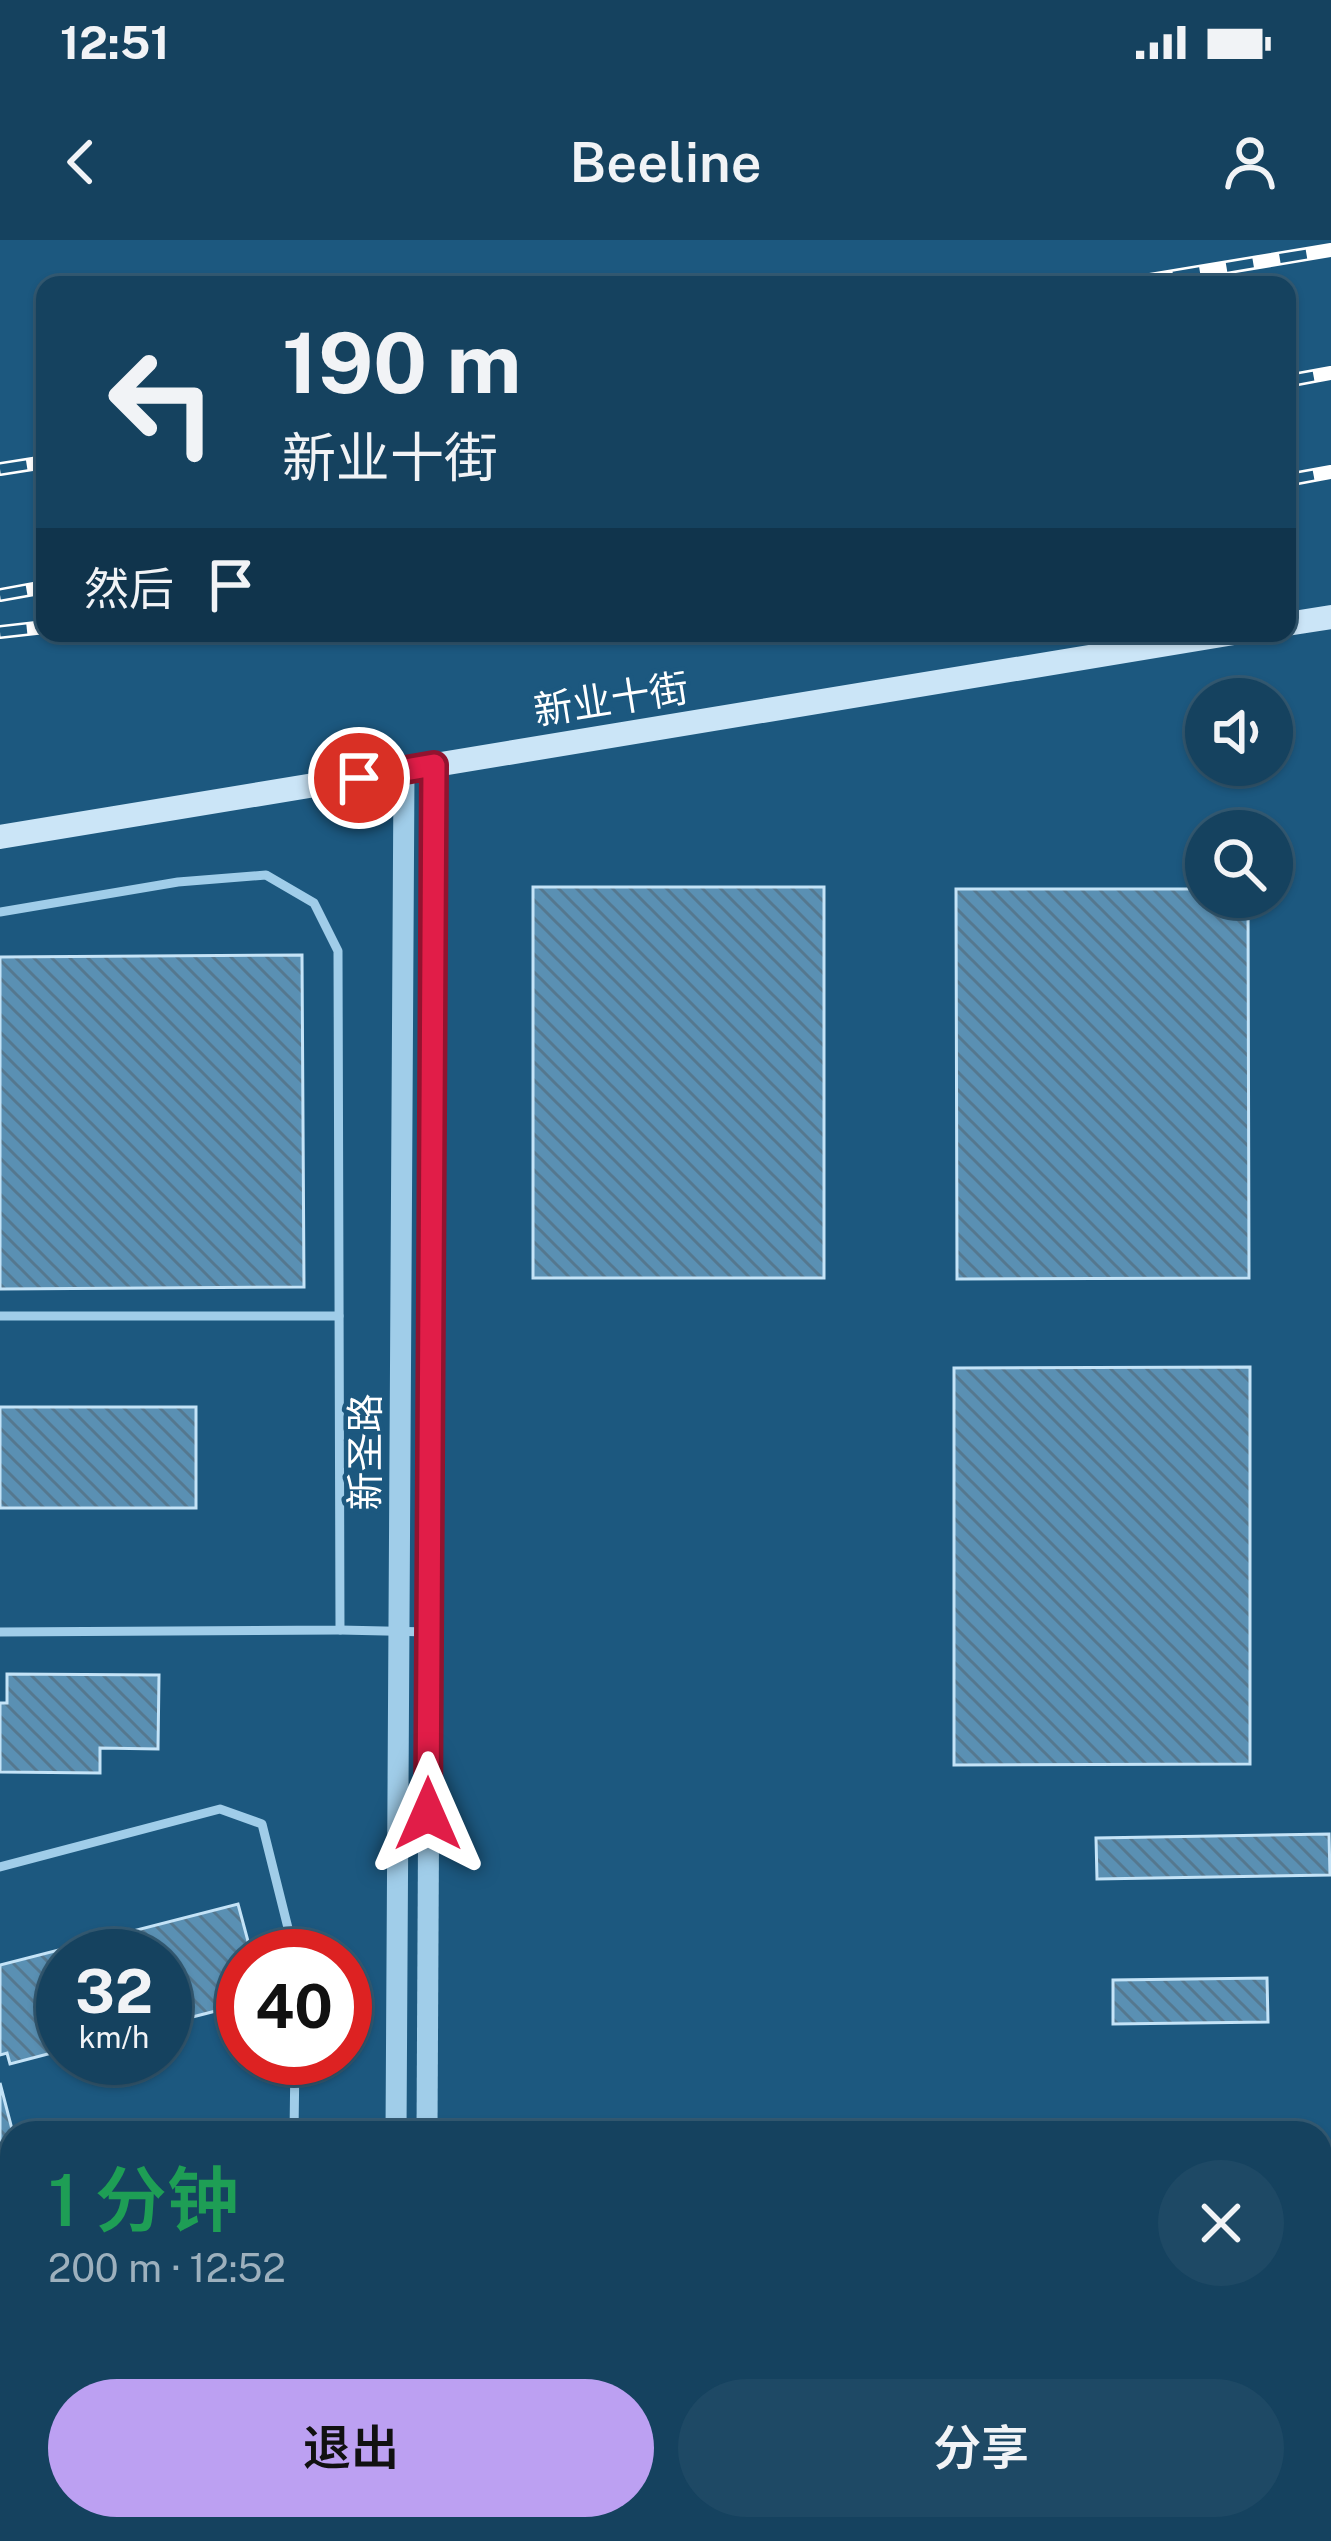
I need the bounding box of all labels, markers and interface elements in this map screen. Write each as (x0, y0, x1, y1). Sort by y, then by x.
text: 12:51 (60, 16, 170, 69)
icon: back (48, 129, 114, 195)
icon: person (1217, 129, 1283, 195)
text: Beeline (569, 131, 762, 194)
text: 190 m (282, 313, 521, 412)
icon: left (84, 324, 240, 480)
text: 新业十街 (282, 426, 498, 489)
icon: arrive (198, 552, 264, 618)
text: 然后 (84, 562, 174, 615)
street label: 新业十街 (530, 664, 692, 734)
map controls (1185, 678, 1293, 918)
button: sound (1185, 678, 1293, 786)
pin (308, 727, 410, 829)
icon: arrive (326, 745, 392, 811)
button: search (1185, 810, 1293, 918)
street label: 新圣路 (342, 1393, 388, 1511)
position arrow (365, 1751, 491, 1877)
speed limit sign: 40 (216, 1929, 372, 2085)
text: 32 (75, 1956, 153, 2027)
text: km/h (79, 2019, 149, 2055)
text: 1 分钟 (48, 2158, 239, 2242)
button: close (1158, 2160, 1284, 2286)
text: 200 m · 12:52 (48, 2245, 286, 2291)
button: 退出 (48, 2379, 654, 2517)
button: 分享 (678, 2379, 1284, 2517)

